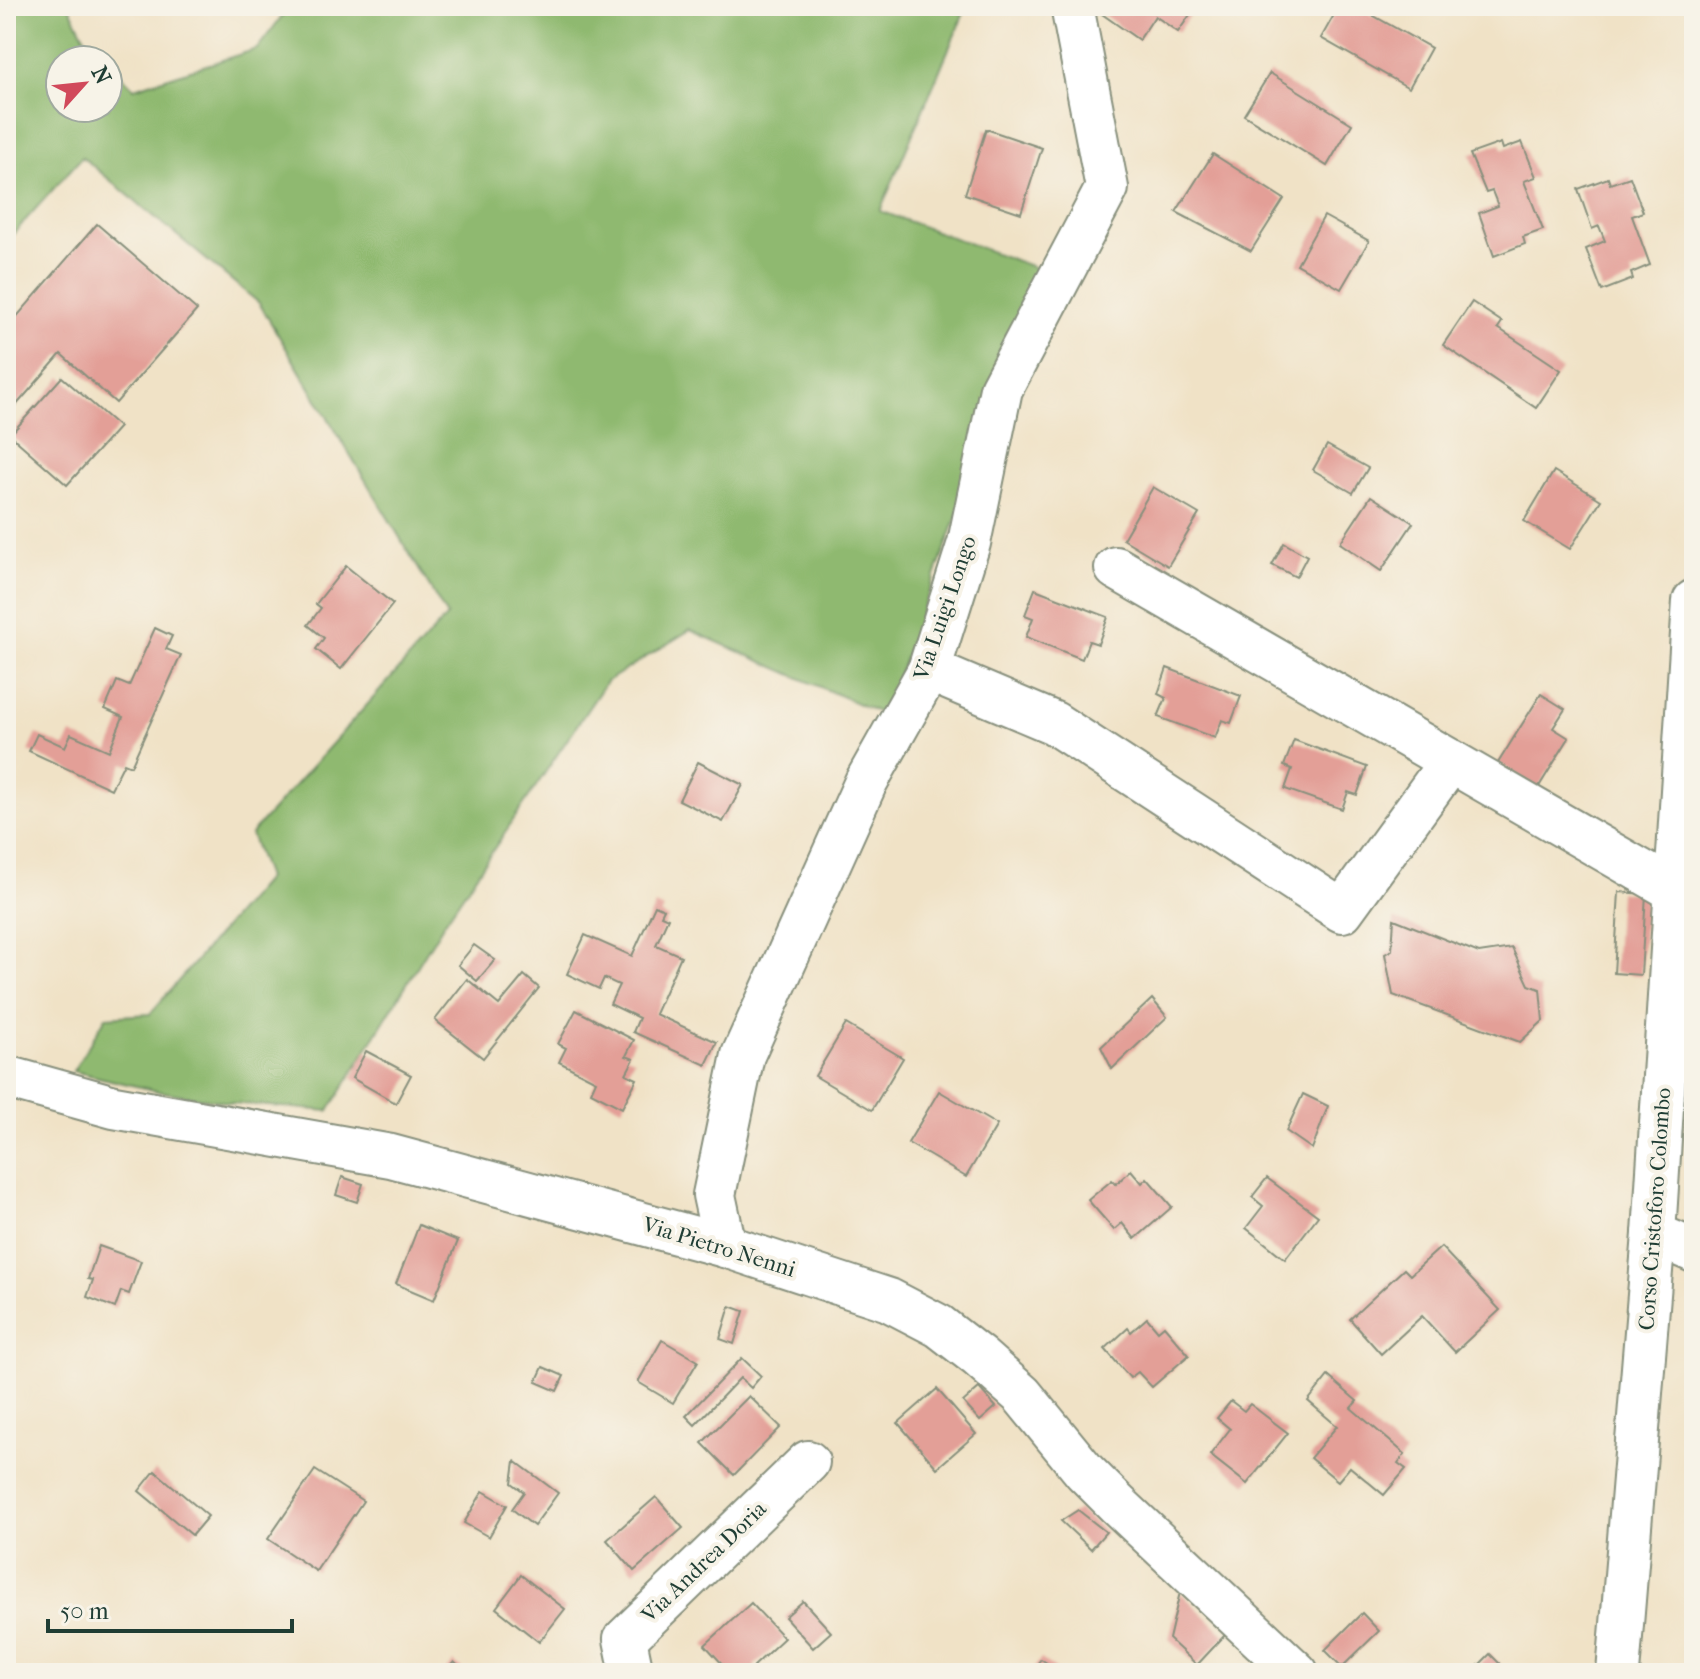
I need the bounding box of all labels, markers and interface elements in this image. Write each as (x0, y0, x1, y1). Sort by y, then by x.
north arrow (44, 44, 124, 124)
text: N (86, 62, 116, 89)
street label: Via Luigi Longo (908, 532, 982, 684)
street label: Corso Cristoforo Colombo (1634, 1087, 1676, 1331)
street label: Via Pietro Nenni (639, 1211, 799, 1283)
street label: Via Andrea Doria (635, 1495, 772, 1629)
scale bar (48, 1583, 292, 1633)
text: 50 m (60, 1597, 109, 1625)

